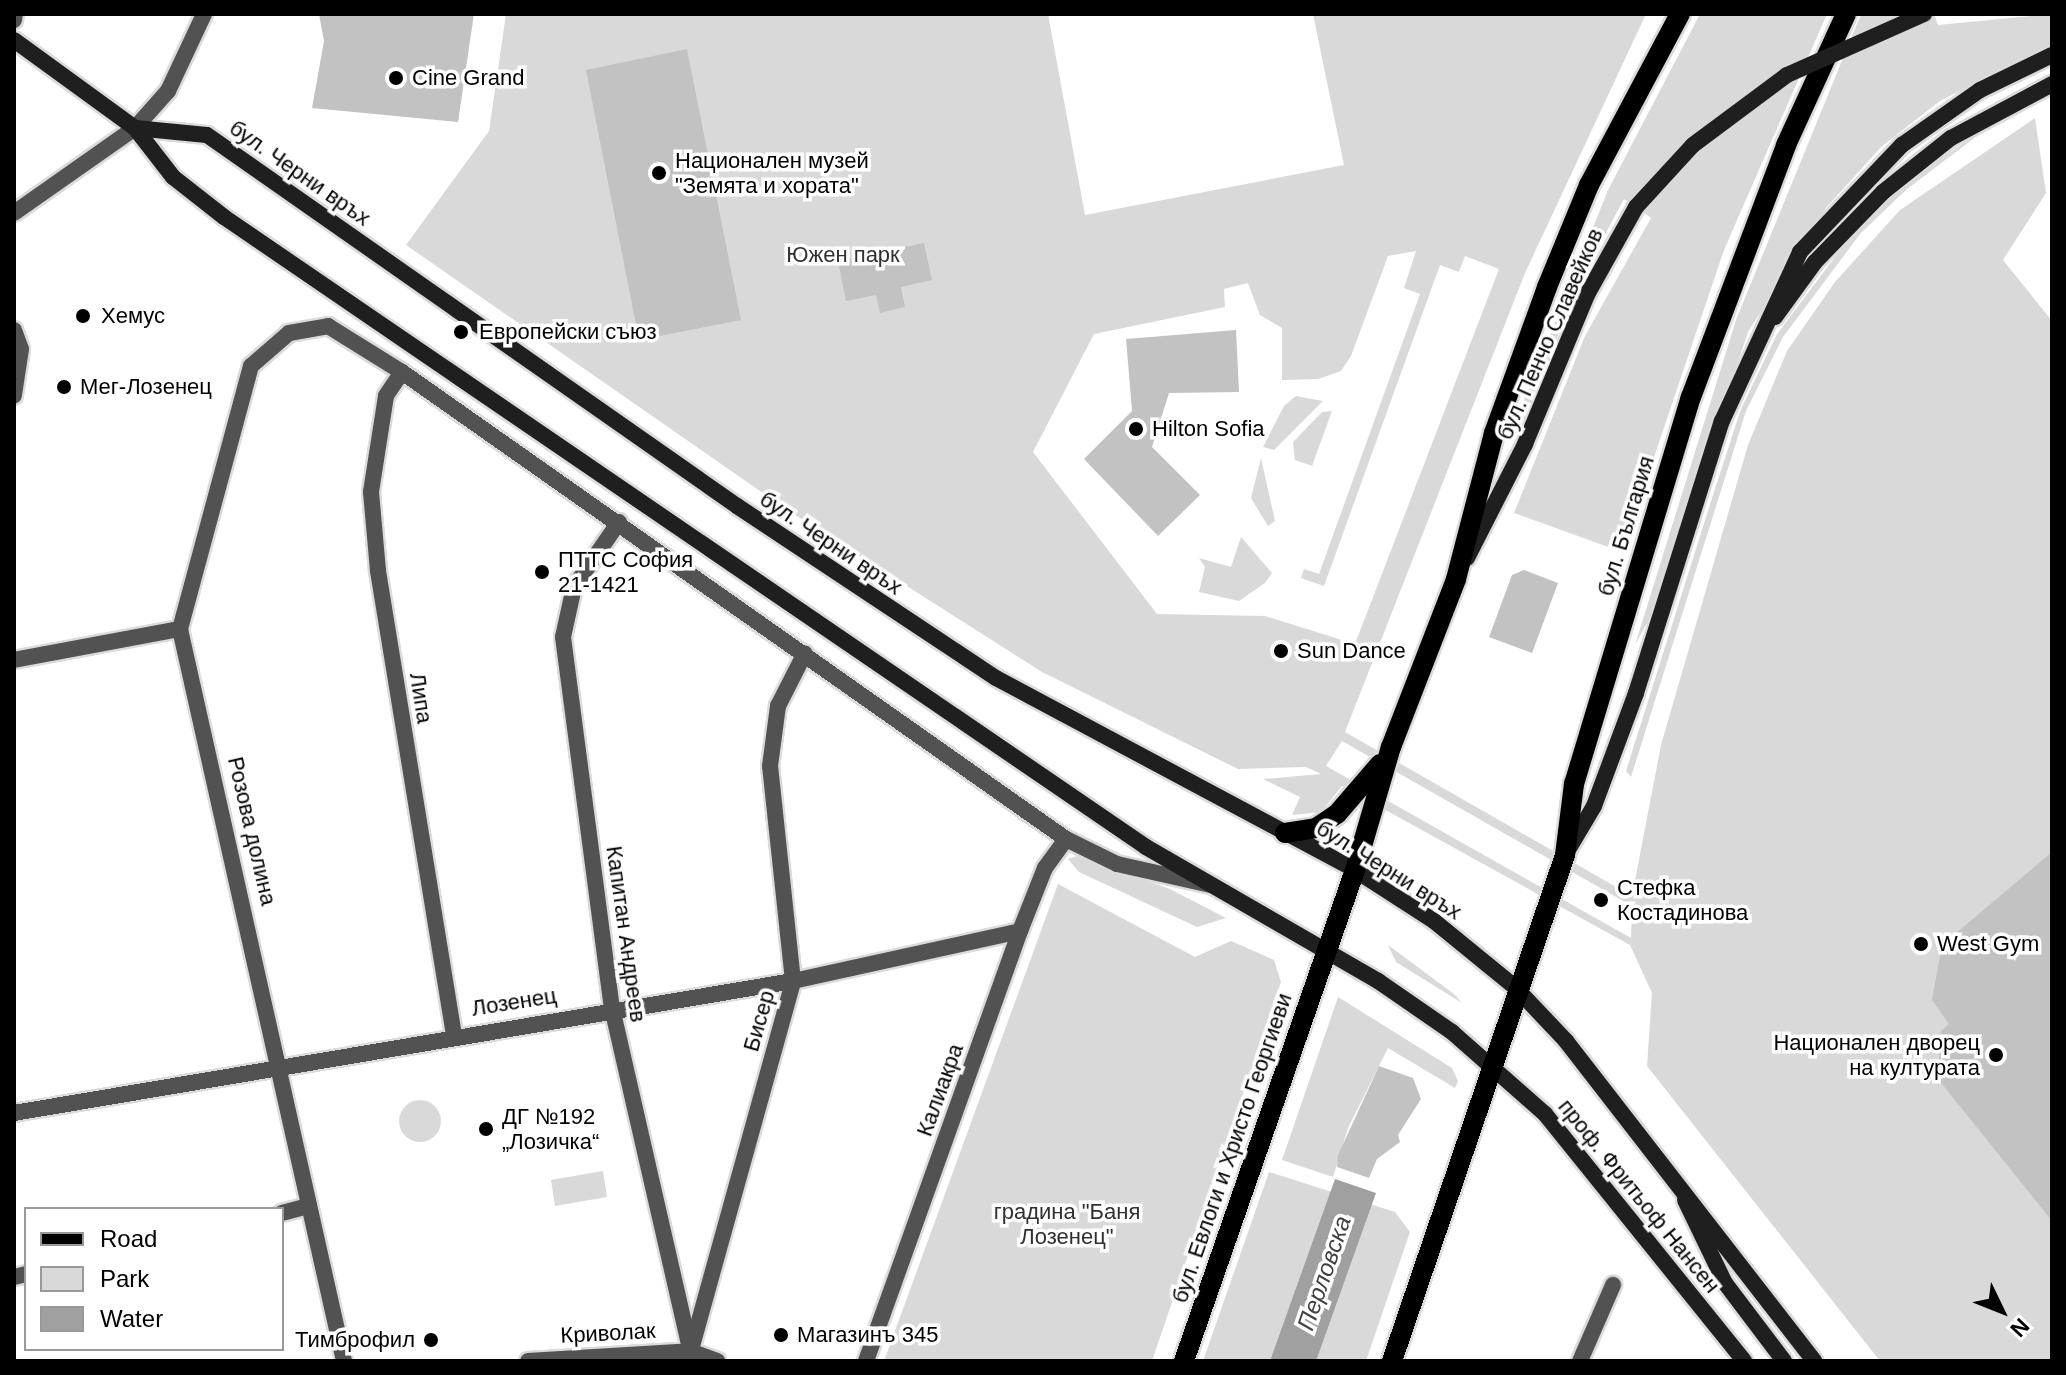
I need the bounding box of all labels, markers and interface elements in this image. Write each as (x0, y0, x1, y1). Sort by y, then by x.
place label: Cine Grand (412, 65, 525, 91)
marker: Cine Grand (387, 69, 405, 87)
street label: бул. Черни връх (224, 115, 376, 231)
place label: Национален музей "Земята и хората" (675, 147, 869, 198)
marker: Национален музей "Земята и хората" (650, 164, 668, 182)
street label: бул. Пенчо Славейков (1491, 224, 1609, 444)
park label: Южен парк (786, 242, 900, 268)
place label: Хемус (101, 303, 165, 329)
marker: Хемус (72, 305, 94, 327)
place label: Европейски съюз (479, 319, 657, 345)
marker: Европейски съюз (450, 321, 472, 343)
place label: Мег-Лозeнец (80, 374, 212, 400)
marker: Мег-Лозeнец (55, 378, 73, 396)
place label: Hilton Sofia (1152, 416, 1265, 442)
marker: Hilton Sofia (1127, 420, 1145, 438)
street label: бул. България (1592, 453, 1660, 599)
street label: бул. Черни връх (755, 486, 907, 600)
place label: ПТТС София 21-1421 (558, 546, 693, 598)
marker: ПТТС София 21-1421 (533, 563, 551, 581)
place label: Sun Dance (1297, 638, 1406, 664)
marker: Sun Dance (1272, 642, 1290, 660)
street label: Липа (404, 671, 438, 725)
street label: Розова долина (222, 754, 282, 908)
street label: бул. Черни връх (1312, 815, 1466, 925)
street label: Капитан Андреев (601, 844, 651, 1024)
place label: Стефка Костадинова (1617, 874, 1748, 926)
marker: Стефка Костадинова (1592, 891, 1610, 909)
place label: West Gym (1937, 931, 2039, 957)
marker: West Gym (1912, 935, 1930, 953)
street label: Лозенец (470, 982, 558, 1022)
street label: Бисер (738, 987, 780, 1055)
street label: бул. Евлоги и Христо Георгиеви (1166, 990, 1298, 1306)
place label: Национален дворец на културата (1773, 1029, 1980, 1080)
street label: Калиакра (911, 1040, 969, 1140)
marker: Национален дворец на културата (1987, 1046, 2005, 1064)
street label: проф. Фритьоф Нансен (1553, 1094, 1725, 1298)
place label: ДГ №192 „Лозичка“ (502, 1103, 599, 1154)
marker: ДГ №192 „Лозичка“ (477, 1120, 495, 1138)
park label: градина "Баня Лозенец" (994, 1198, 1140, 1250)
legend (24, 1207, 284, 1351)
water label: Перловска (1291, 1212, 1357, 1334)
text: Road (100, 1225, 157, 1252)
text: Park (100, 1265, 149, 1292)
north arrow (1962, 1271, 2042, 1351)
text: Water (100, 1305, 163, 1332)
text: N (2005, 1313, 2034, 1342)
street label: Криволак (560, 1317, 656, 1349)
place label: Магазинъ 345 (797, 1322, 938, 1348)
marker: Магазинъ 345 (772, 1326, 790, 1344)
place label: Тимброфил (295, 1327, 415, 1353)
marker: Тимброфил (422, 1331, 440, 1349)

